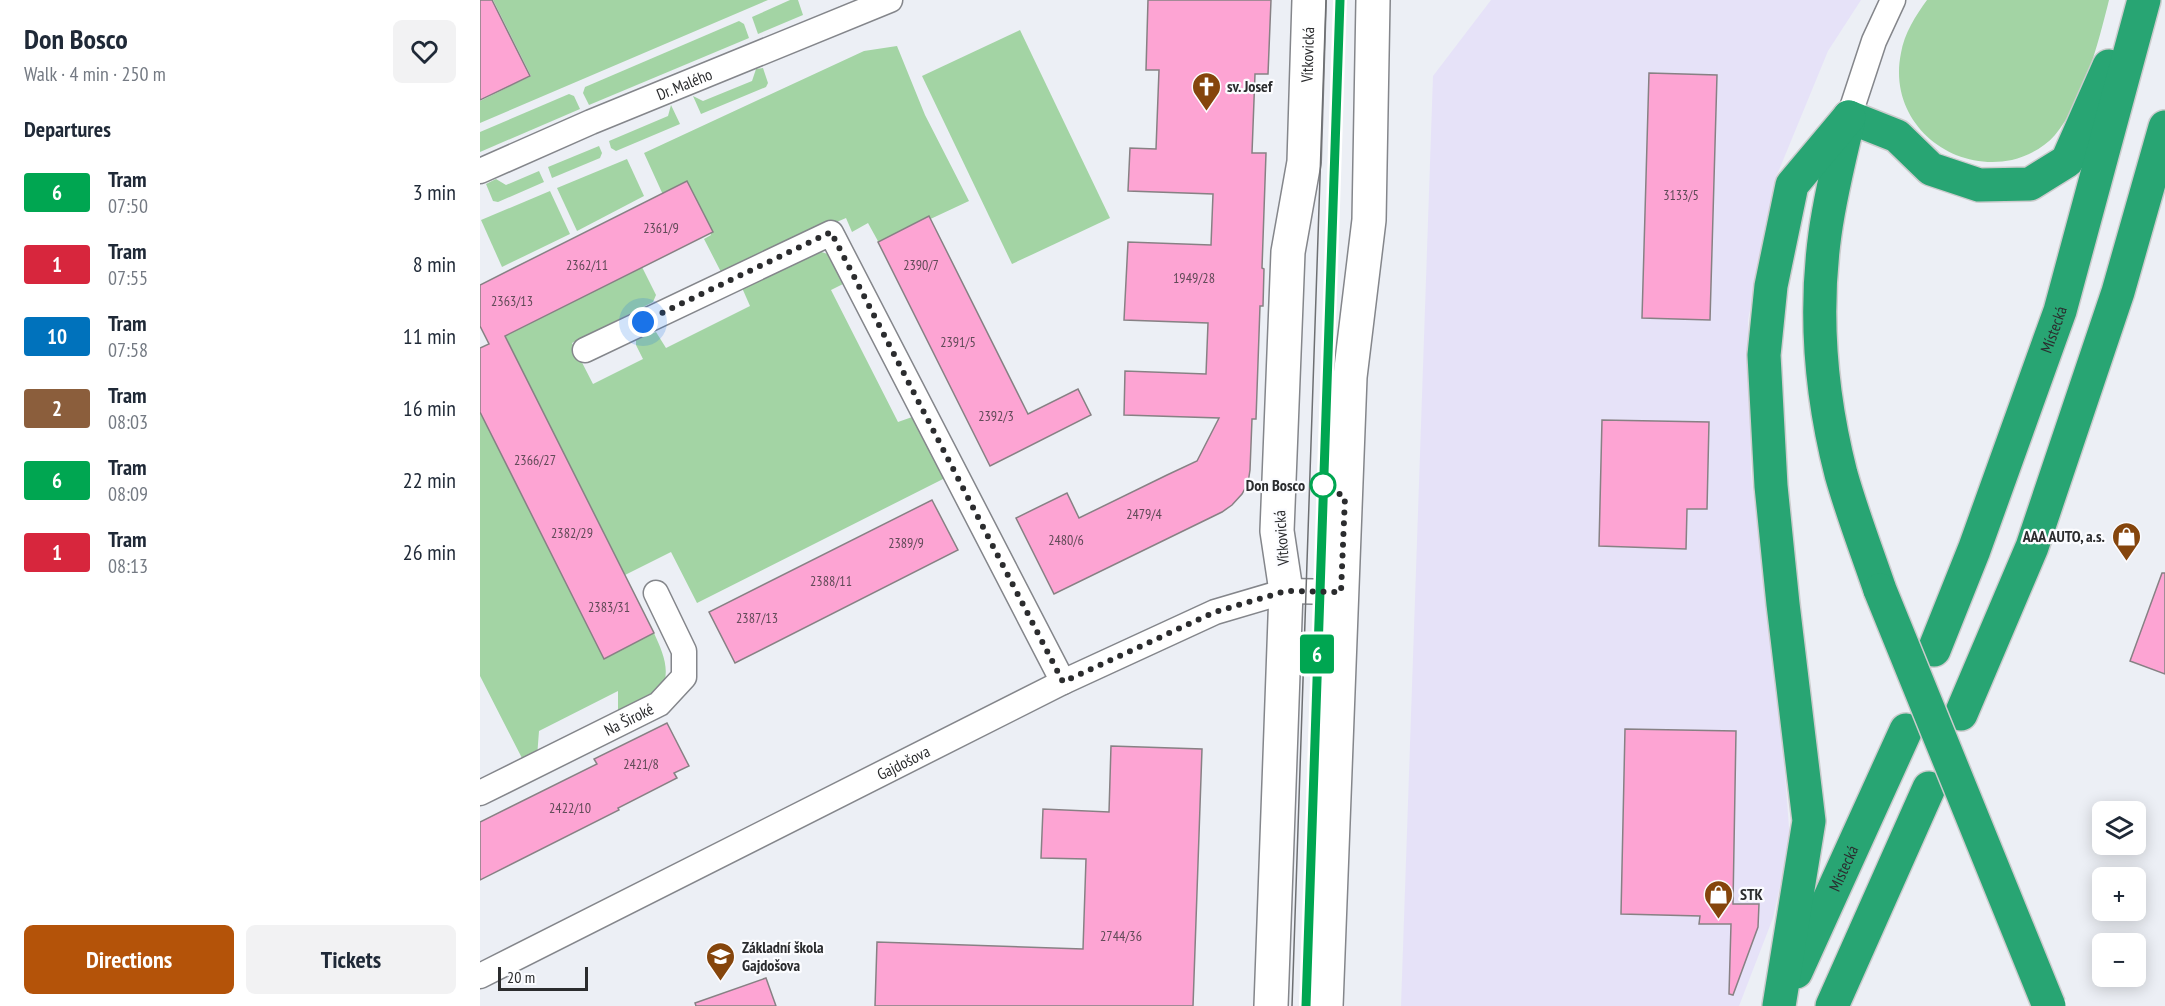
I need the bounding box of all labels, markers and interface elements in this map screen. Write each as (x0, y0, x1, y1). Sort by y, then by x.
text: Don Bosco (24, 20, 128, 57)
button: heart (393, 20, 456, 83)
street label: Vítkovická (1296, 27, 1318, 84)
text: Walk · 4 min · 250 m (24, 61, 166, 87)
street label: Dr. Malého (654, 64, 715, 104)
church icon: sv. Josef (1190, 70, 1222, 112)
place label: sv. Josef (1227, 76, 1273, 96)
text: Departures (24, 115, 111, 143)
text: Tram (108, 165, 147, 193)
text: 3 min (413, 178, 456, 206)
text: 6 (52, 179, 62, 206)
house number: 3133/5 (1663, 186, 1699, 204)
text: 07:50 (108, 193, 148, 219)
house number: 2361/9 (643, 219, 679, 237)
text: Tram (108, 237, 147, 265)
text: 8 min (413, 250, 456, 278)
text: 1 (52, 251, 62, 278)
house number: 2362/11 (566, 256, 608, 274)
house number: 2390/7 (903, 256, 939, 274)
text: 07:55 (108, 265, 148, 291)
house number: 1949/28 (1173, 269, 1215, 287)
house number: 2363/13 (491, 292, 533, 310)
street label: Místecká (2036, 304, 2071, 356)
your location (628, 307, 658, 337)
text: Tram (108, 309, 147, 337)
text: 11 min (403, 322, 456, 350)
text: 10 (47, 323, 67, 350)
house number: 2391/5 (940, 333, 976, 351)
text: 07:58 (108, 337, 148, 363)
text: Tram (108, 381, 147, 409)
text: 16 min (403, 394, 456, 422)
text: 2 (52, 395, 62, 422)
house number: 2392/3 (978, 407, 1014, 425)
text: 08:03 (108, 409, 148, 435)
house number: 2366/27 (514, 451, 556, 469)
text: Tram (108, 453, 147, 481)
text: 22 min (403, 466, 456, 494)
text: 6 (52, 467, 62, 494)
marker: Don Bosco (1310, 472, 1336, 498)
place label: Don Bosco (1246, 475, 1305, 495)
text: 08:09 (108, 481, 148, 507)
house number: 2479/4 (1126, 505, 1163, 523)
street label: Vítkovická (1269, 510, 1293, 567)
shop icon: AAA AUTO, a.s. (2110, 520, 2142, 562)
house number: 2382/29 (551, 524, 593, 542)
text: Tram (108, 525, 147, 553)
place label: AAA AUTO, a.s. (2022, 526, 2105, 546)
house number: 2480/6 (1048, 531, 1084, 549)
house number: 2389/9 (888, 534, 924, 552)
text: 26 min (403, 538, 456, 566)
text: 1 (52, 539, 62, 566)
text: 08:13 (108, 553, 148, 579)
house number: 2388/11 (810, 572, 852, 590)
house number: 2383/31 (588, 598, 630, 616)
house number: 2387/13 (736, 609, 778, 627)
line badge: 6 (1298, 634, 1336, 674)
text: 6 (1312, 641, 1322, 668)
street label: Na Široké (601, 698, 657, 740)
street label: Gajdošova (874, 741, 933, 784)
house number: 2421/8 (623, 755, 659, 773)
house number: 2422/10 (549, 799, 591, 817)
map controls (2092, 801, 2146, 987)
button: layers (2092, 801, 2146, 855)
street label: Místecká (1824, 842, 1862, 894)
button: + (2092, 867, 2146, 921)
shop icon: STK (1703, 878, 1735, 920)
place label: STK (1740, 884, 1764, 904)
button: Directions (24, 925, 234, 994)
button: Tickets (246, 925, 456, 994)
house number: 2744/36 (1100, 927, 1142, 945)
button: − (2092, 933, 2146, 987)
place label: Základní škola Gajdošova (742, 937, 824, 975)
school or university icon: Základní škola Gajdošova (705, 940, 737, 982)
scale bar (498, 964, 588, 992)
text: 20 m (507, 967, 535, 987)

